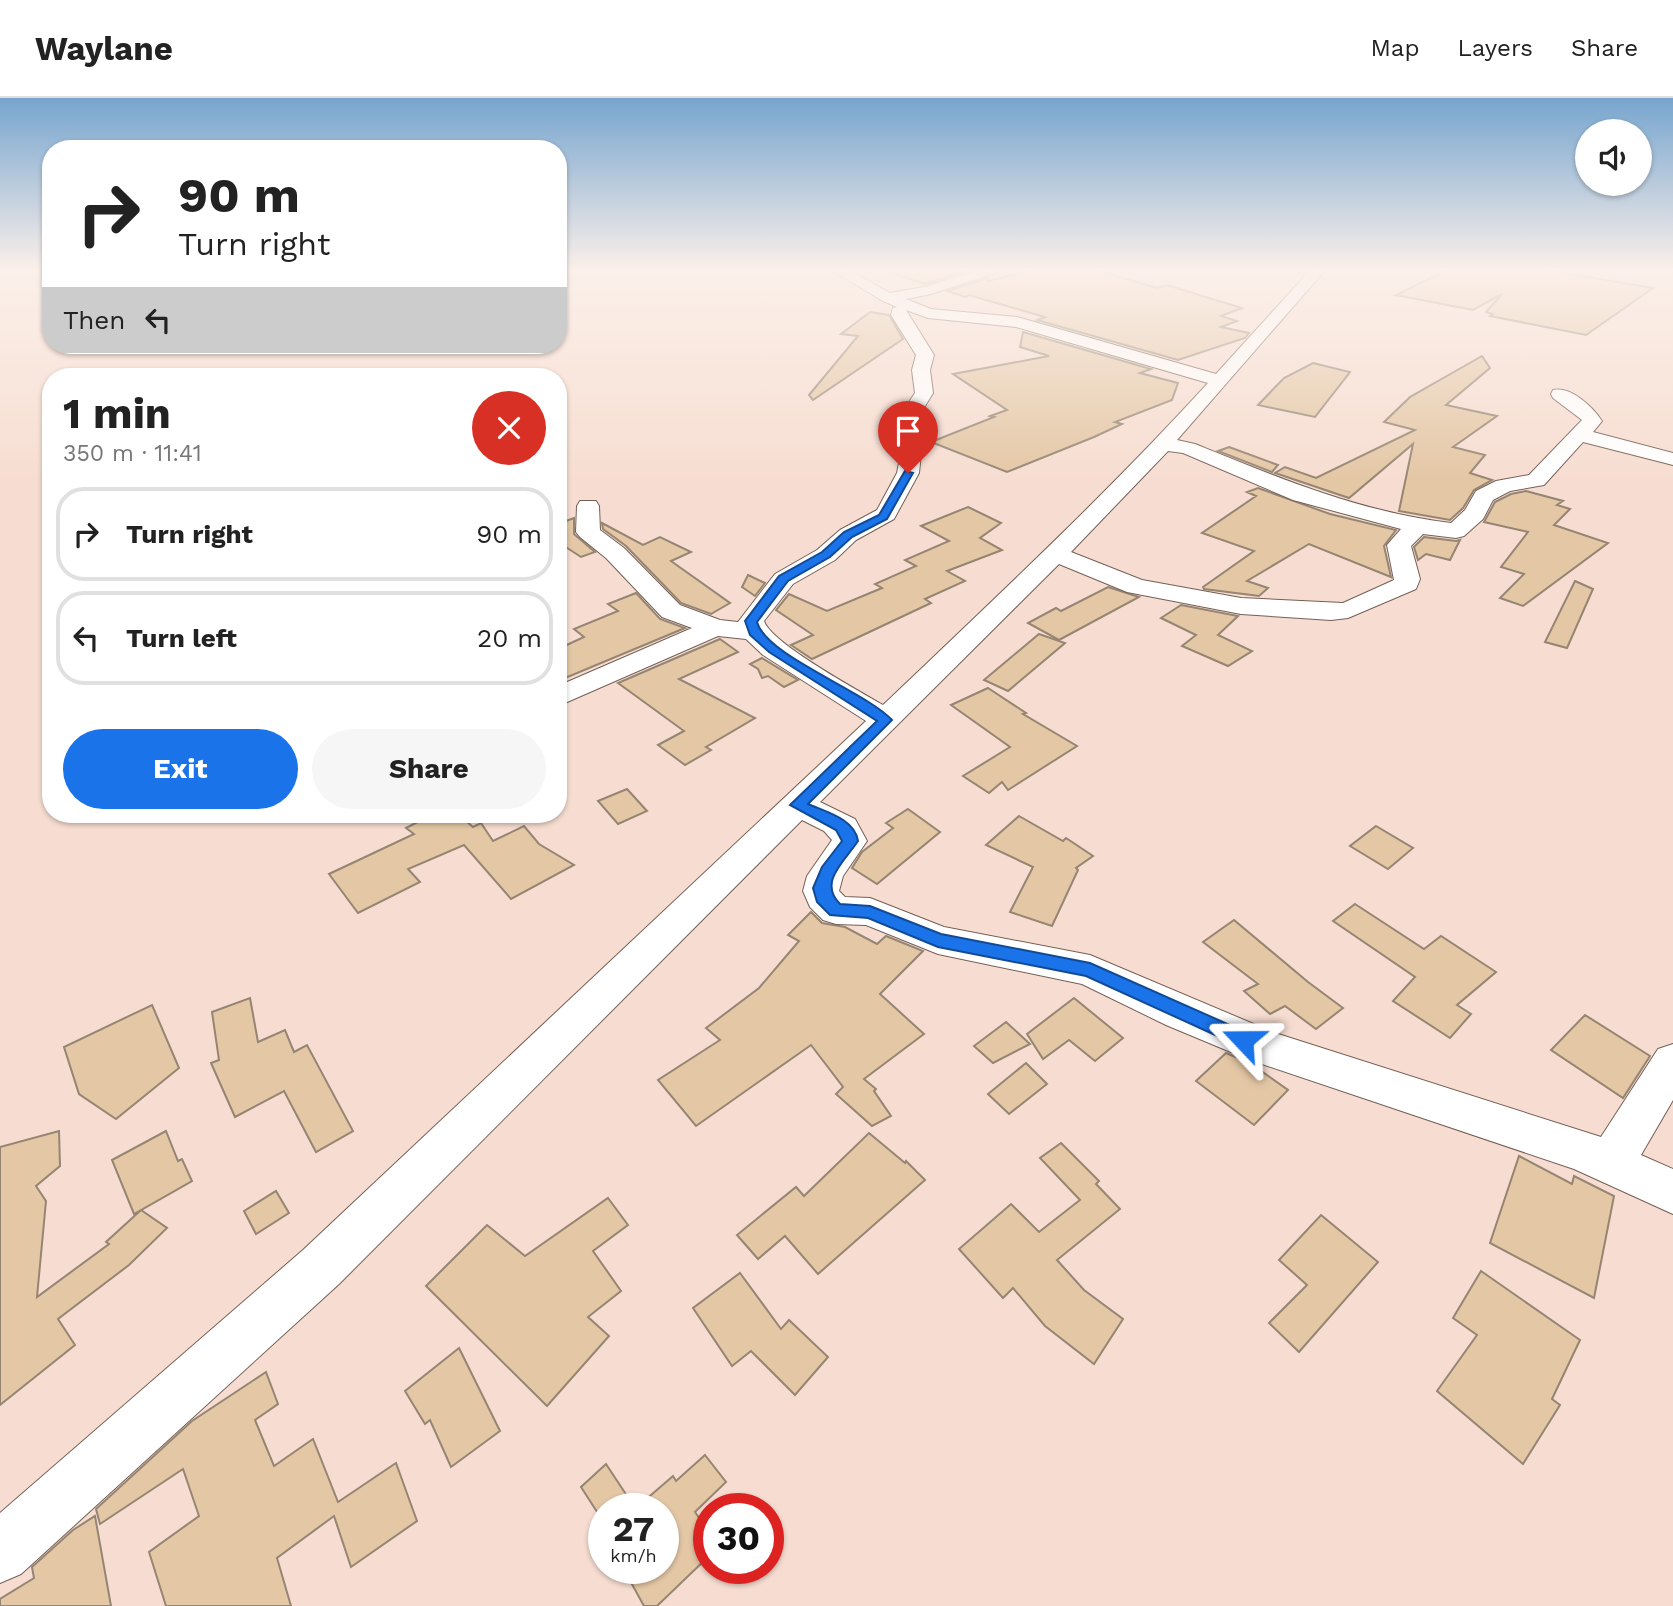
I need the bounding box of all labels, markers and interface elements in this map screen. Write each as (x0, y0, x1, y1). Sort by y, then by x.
text: Waylane (35, 29, 173, 68)
text: Map (1371, 34, 1419, 62)
text: Layers (1457, 34, 1533, 62)
text: Share (1571, 34, 1638, 62)
map controls (1575, 119, 1652, 196)
button: sound (1575, 119, 1652, 196)
text: 90 m (178, 166, 300, 224)
icon: right (63, 168, 154, 259)
text: Turn right (178, 225, 330, 263)
icon: left (139, 301, 177, 339)
text: Then (63, 305, 125, 335)
text: 1 min (63, 389, 171, 438)
button: close (472, 391, 546, 465)
pin (878, 401, 938, 473)
icon: arrive (889, 412, 927, 450)
text: 350 m · 11:41 (63, 440, 202, 467)
icon: right (67, 515, 105, 553)
text: Turn right (126, 519, 253, 549)
text: 90 m (476, 519, 542, 549)
icon: left (67, 619, 105, 657)
text: Turn left (126, 623, 237, 653)
text: 20 m (477, 623, 542, 653)
button: Exit (63, 729, 298, 809)
button: Share (312, 729, 546, 809)
position arrow (1206, 1003, 1280, 1077)
speed limit sign: 30 (693, 1493, 784, 1584)
text: 27 (613, 1508, 654, 1550)
text: km/h (610, 1545, 657, 1566)

